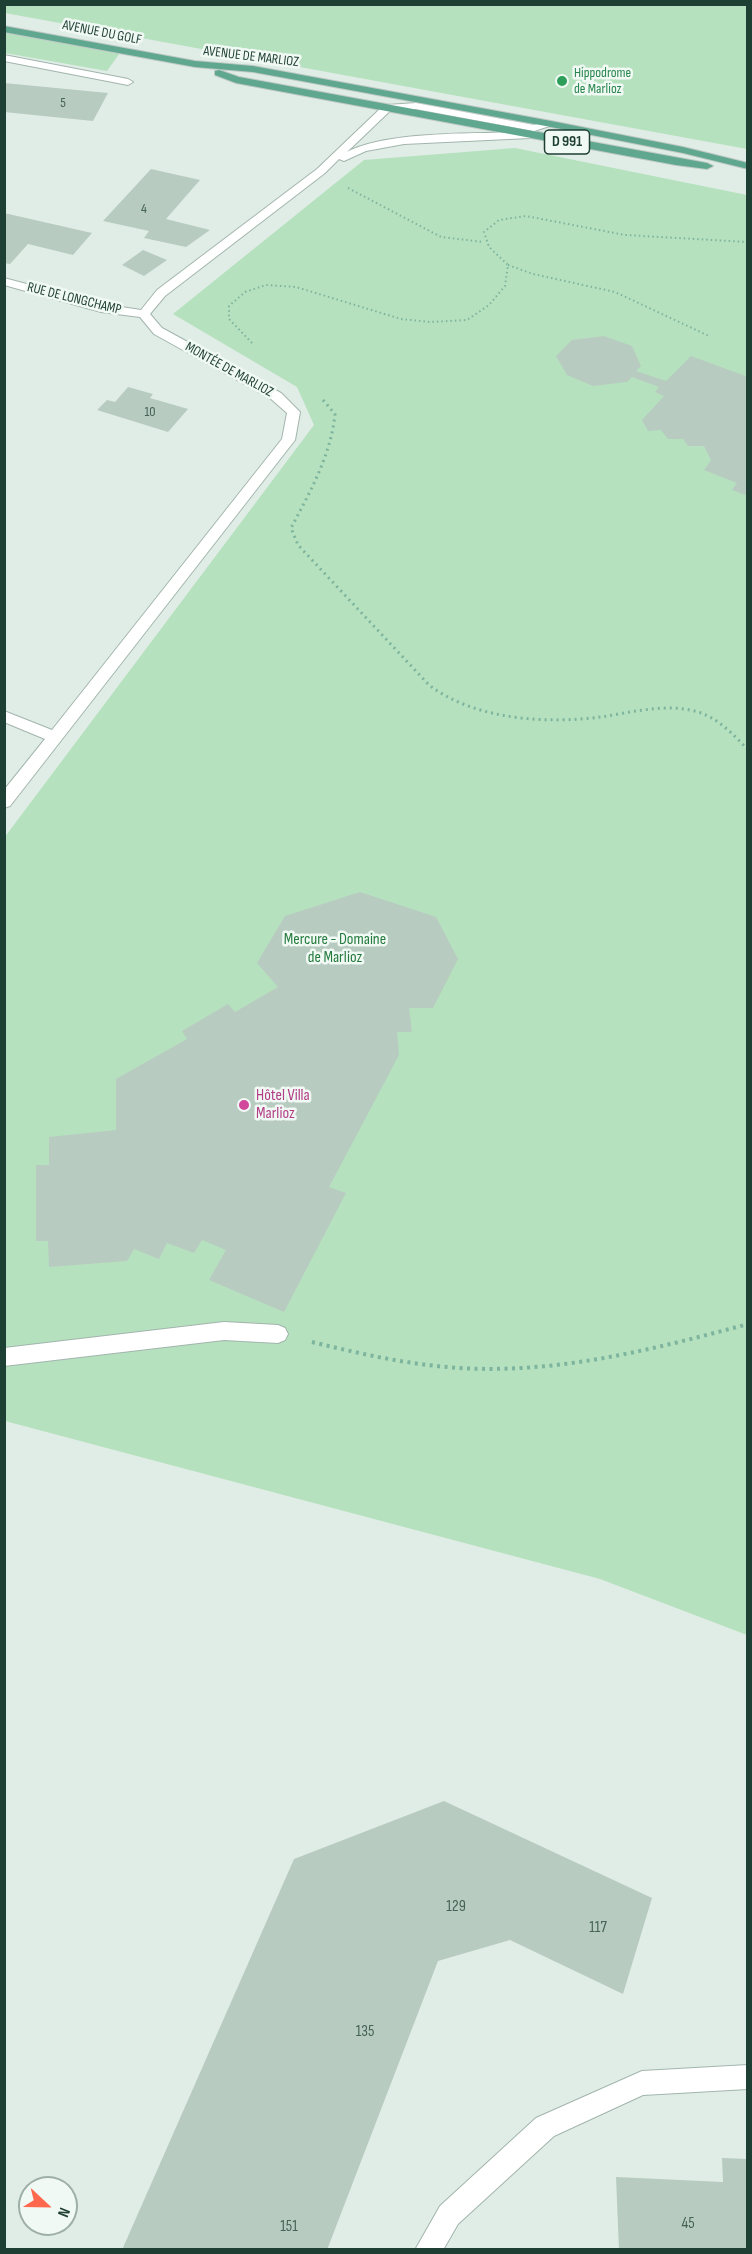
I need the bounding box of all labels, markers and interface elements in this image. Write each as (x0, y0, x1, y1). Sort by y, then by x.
street label: AVENUE DU GOLF (61, 17, 143, 49)
street label: AVENUE DE MARLIOZ (202, 43, 300, 71)
place label: Hippodrome de Marlioz (574, 65, 631, 98)
marker: Hippodrome de Marlioz (555, 74, 569, 88)
house number: 5 (60, 95, 66, 111)
road number: D 991 (544, 130, 590, 154)
house number: 4 (141, 201, 147, 217)
street label: RUE DE LONGCHAMP (25, 279, 123, 319)
street label: MONTÉE DE MARLIOZ (182, 339, 276, 401)
house number: 10 (144, 404, 156, 420)
park label: Mercure - Domaine de Marlioz (284, 930, 386, 968)
place label: Hôtel Villa Marlioz (256, 1086, 310, 1124)
marker: Hôtel Villa Marlioz (237, 1098, 251, 1112)
house number: 129 (446, 1897, 466, 1917)
house number: 117 (589, 1918, 607, 1938)
house number: 135 (356, 2022, 374, 2042)
north arrow (18, 2176, 78, 2236)
text: N (53, 2205, 74, 2220)
house number: 45 (681, 2214, 695, 2234)
house number: 151 (280, 2217, 298, 2237)

